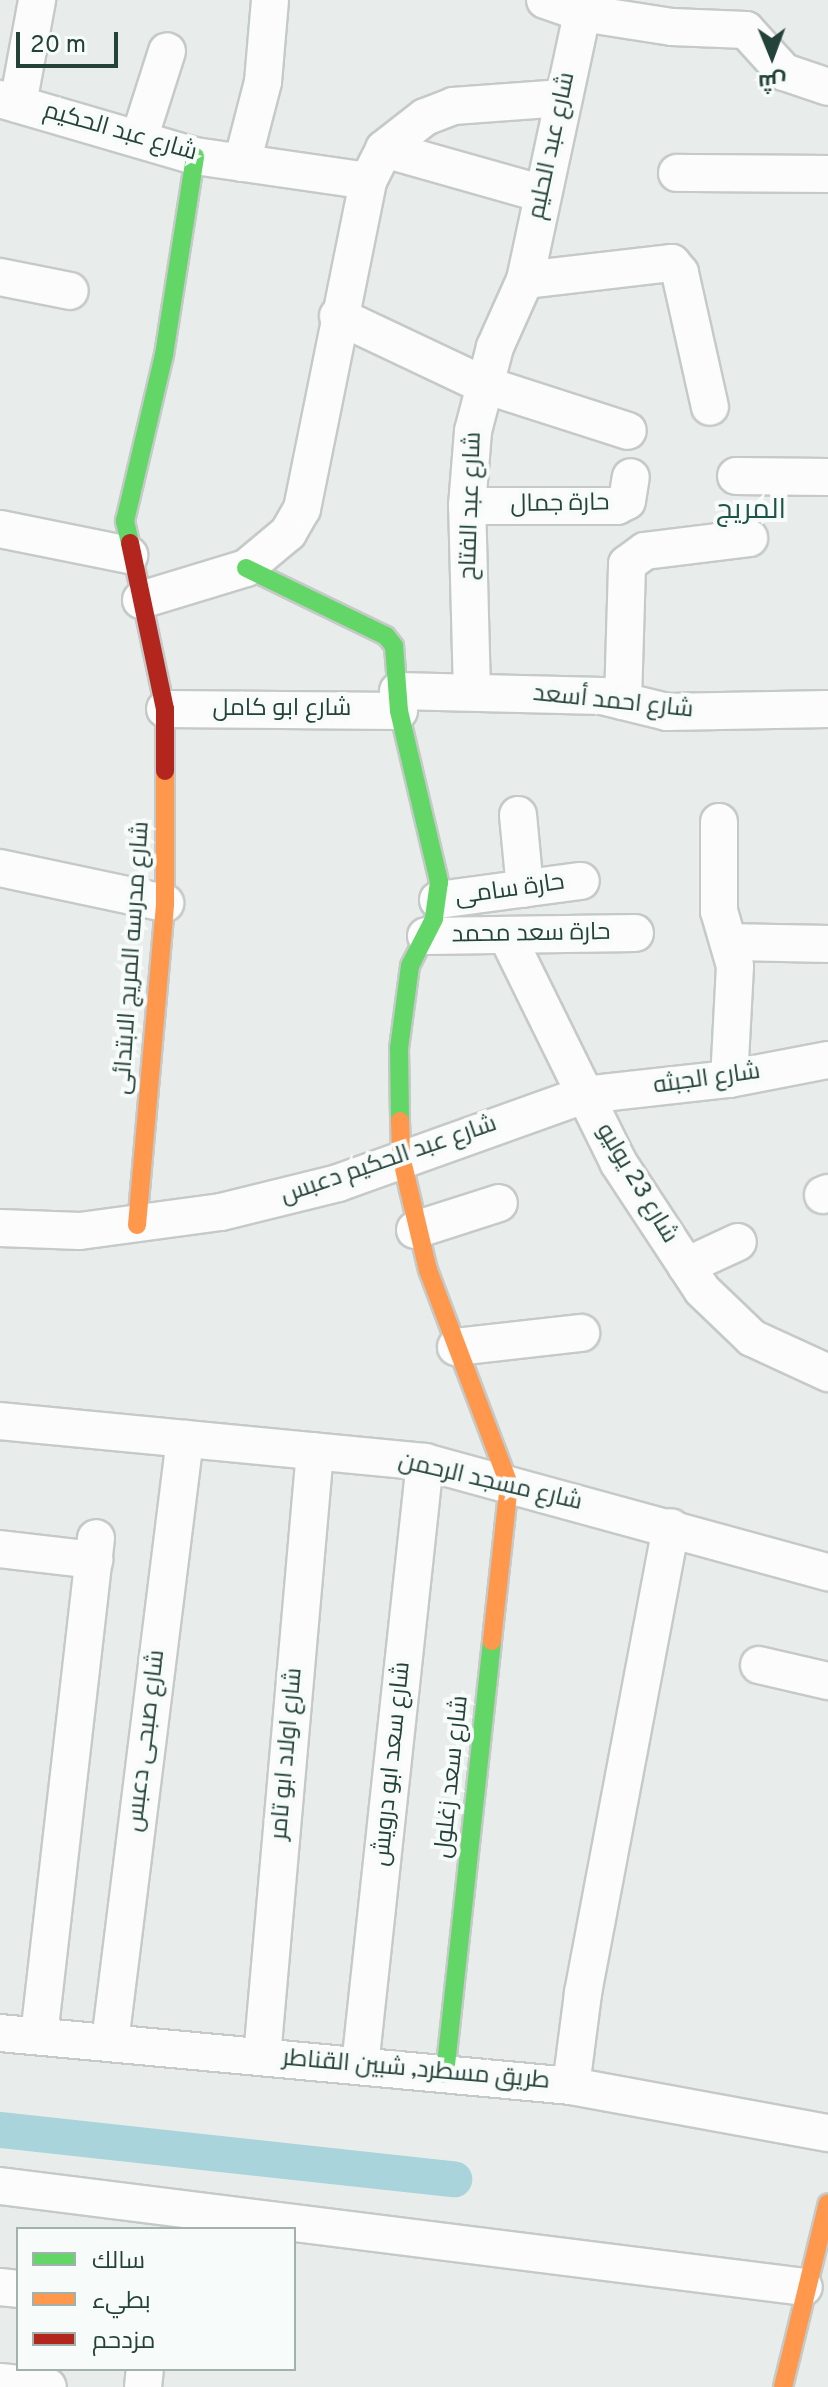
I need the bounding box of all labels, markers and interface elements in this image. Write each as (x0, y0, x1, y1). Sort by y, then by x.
scale bar (20, 16, 122, 66)
north arrow (732, 16, 812, 96)
text: 20 m (30, 31, 86, 61)
text: ش (758, 67, 787, 94)
street label: شارع عبد الحليم (523, 70, 583, 222)
street label: شارع عبد الحكيم (40, 97, 200, 169)
street label: شارع عبد الفتاح (455, 431, 489, 581)
street label: حارة جمال (510, 490, 610, 520)
district label: المريج (716, 494, 786, 528)
street label: شارع احمد أسعد (531, 680, 695, 726)
street label: شارع ابو كامل (213, 696, 351, 724)
street label: شارع مدرسه المريج الابتدائى (109, 820, 157, 1096)
street label: حارة سامى (454, 869, 566, 913)
street label: حارة سعد محمد (451, 919, 611, 951)
street label: شارع الجبثه (652, 1058, 762, 1102)
street label: شارع عبد الحكيم دعبس (277, 1111, 501, 1211)
street label: شارع 23 يوليو (589, 1119, 683, 1249)
street label: شارع مسجد الرحمن (395, 1448, 585, 1518)
street label: شارع صبحى دعبس (122, 1648, 172, 1834)
street label: شارع سعد ابو درويش (368, 1660, 418, 1868)
street label: شارع اولاد ابو تامر (266, 1667, 310, 1841)
street label: شارع سعد زغلول (430, 1694, 476, 1860)
street label: طريق مسطرد, شبين القناطر (281, 2045, 551, 2097)
legend (16, 2227, 296, 2371)
text: سالك (92, 2247, 145, 2277)
text: بطيء (92, 2287, 151, 2317)
text: مزدحم (92, 2327, 155, 2357)

